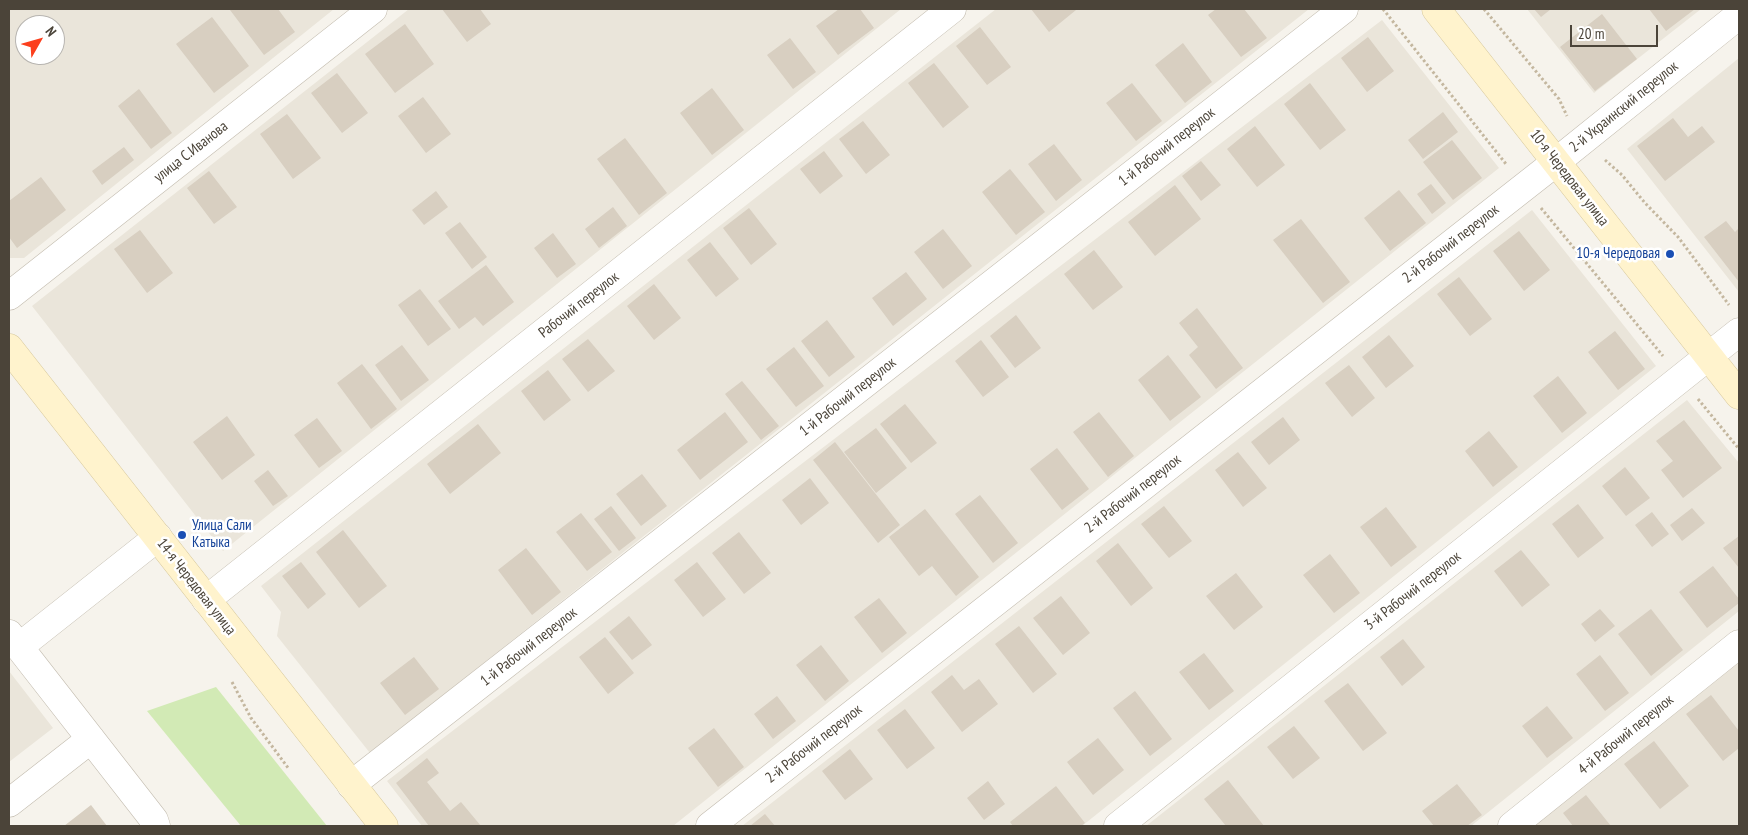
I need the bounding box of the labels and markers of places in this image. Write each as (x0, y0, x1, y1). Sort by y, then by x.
place label: 10-я Чередовая (1576, 245, 1660, 263)
marker: 10-я Чередовая (1664, 248, 1676, 260)
place label: Улица Сали Катыка (192, 517, 252, 552)
marker: Улица Сали Катыка (176, 529, 188, 541)

